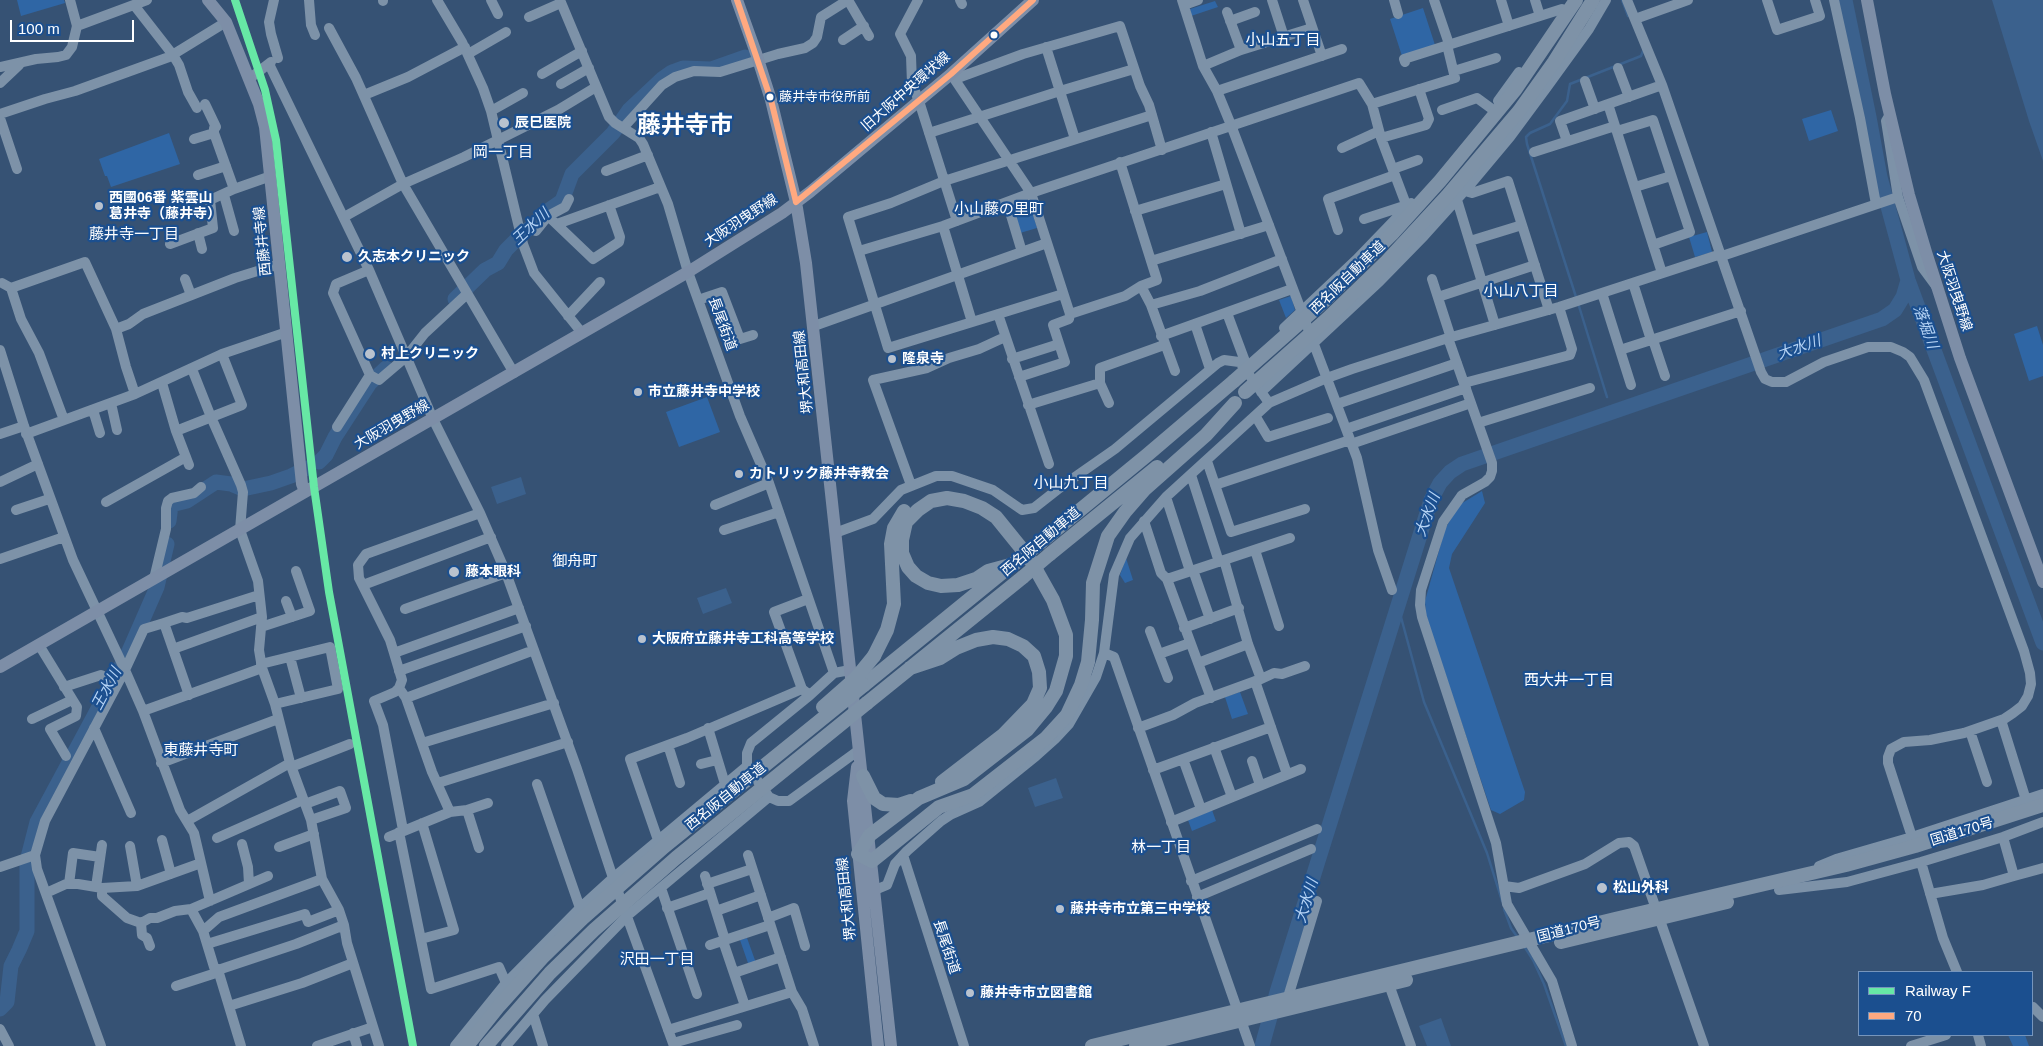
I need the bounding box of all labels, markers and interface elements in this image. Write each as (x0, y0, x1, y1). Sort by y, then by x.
scale bar (12, 10, 136, 42)
text: 100 m (18, 20, 60, 37)
unlabelled marker (989, 30, 999, 40)
district label: 小山五丁目 (1246, 32, 1320, 50)
street label: 旧大阪中央環状線 (858, 49, 954, 135)
place label: 藤井寺市役所前 (779, 89, 870, 105)
marker: 藤井寺市役所前 (765, 92, 775, 102)
district label: 藤井寺市 (637, 112, 733, 140)
place label: 辰巳医院 (515, 115, 571, 131)
marker: 辰巳医院 (497, 116, 511, 130)
district label: 岡一丁目 (473, 144, 533, 162)
place label: 西國06番 紫雲山 葛井寺（藤井寺） (109, 190, 221, 222)
street label: 大阪羽曳野線 (701, 191, 781, 251)
marker: 西國06番 紫雲山 葛井寺（藤井寺） (93, 200, 105, 212)
district label: 小山藤の里町 (954, 201, 1044, 219)
street label: 西藤井寺線 (251, 205, 275, 277)
water label: 王水川 (508, 205, 554, 249)
district label: 藤井寺一丁目 (89, 226, 179, 244)
street label: 西名阪自動車道 (1307, 238, 1389, 318)
street label: 大阪羽曳野線 (1933, 248, 1975, 334)
place label: 久志本クリニック (358, 249, 470, 265)
marker: 久志本クリニック (340, 250, 354, 264)
district label: 小山八丁目 (1484, 283, 1558, 301)
street label: 長尾街道 (705, 295, 739, 353)
water label: 落堀川 (1909, 303, 1941, 351)
street label: 堺大和高田線 (791, 329, 817, 415)
water label: 大水川 (1775, 332, 1823, 364)
place label: 村上クリニック (381, 346, 479, 362)
marker: 村上クリニック (363, 347, 377, 361)
place label: 隆泉寺 (902, 351, 944, 367)
marker: 隆泉寺 (886, 353, 898, 365)
place label: 市立藤井寺中学校 (648, 384, 760, 400)
marker: 市立藤井寺中学校 (632, 386, 644, 398)
street label: 大阪羽曳野線 (351, 397, 433, 453)
place label: カトリック藤井寺教会 (749, 466, 889, 482)
marker: カトリック藤井寺教会 (733, 468, 745, 480)
district label: 小山九丁目 (1034, 475, 1108, 493)
water label: 大水川 (1412, 491, 1444, 539)
street label: 西名阪自動車道 (998, 504, 1084, 580)
district label: 御舟町 (553, 553, 597, 571)
place label: 藤本眼科 (465, 564, 521, 580)
marker: 藤本眼科 (447, 565, 461, 579)
place label: 大阪府立藤井寺工科高等学校 (652, 631, 834, 647)
marker: 大阪府立藤井寺工科高等学校 (636, 633, 648, 645)
water label: 王水川 (88, 665, 126, 713)
district label: 西大井一丁目 (1524, 672, 1614, 690)
district label: 東藤井寺町 (164, 742, 238, 760)
street label: 西名阪自動車道 (683, 760, 769, 834)
street label: 国道170号 (1928, 814, 1996, 850)
district label: 林一丁目 (1131, 839, 1191, 857)
street label: 堺大和高田線 (834, 856, 860, 942)
water label: 大水川 (1292, 877, 1322, 925)
place label: 松山外科 (1613, 880, 1669, 896)
marker: 松山外科 (1595, 881, 1609, 895)
place label: 藤井寺市立第三中学校 (1070, 901, 1210, 917)
marker: 藤井寺市立第三中学校 (1054, 903, 1066, 915)
street label: 国道170号 (1535, 914, 1603, 946)
street label: 長尾街道 (929, 918, 963, 976)
district label: 沢田一丁目 (620, 951, 694, 969)
legend (1858, 971, 2033, 1036)
text: Railway F (1905, 982, 1971, 999)
place label: 藤井寺市立図書館 (980, 985, 1092, 1001)
marker: 藤井寺市立図書館 (964, 987, 976, 999)
text: 70 (1905, 1007, 1922, 1024)

